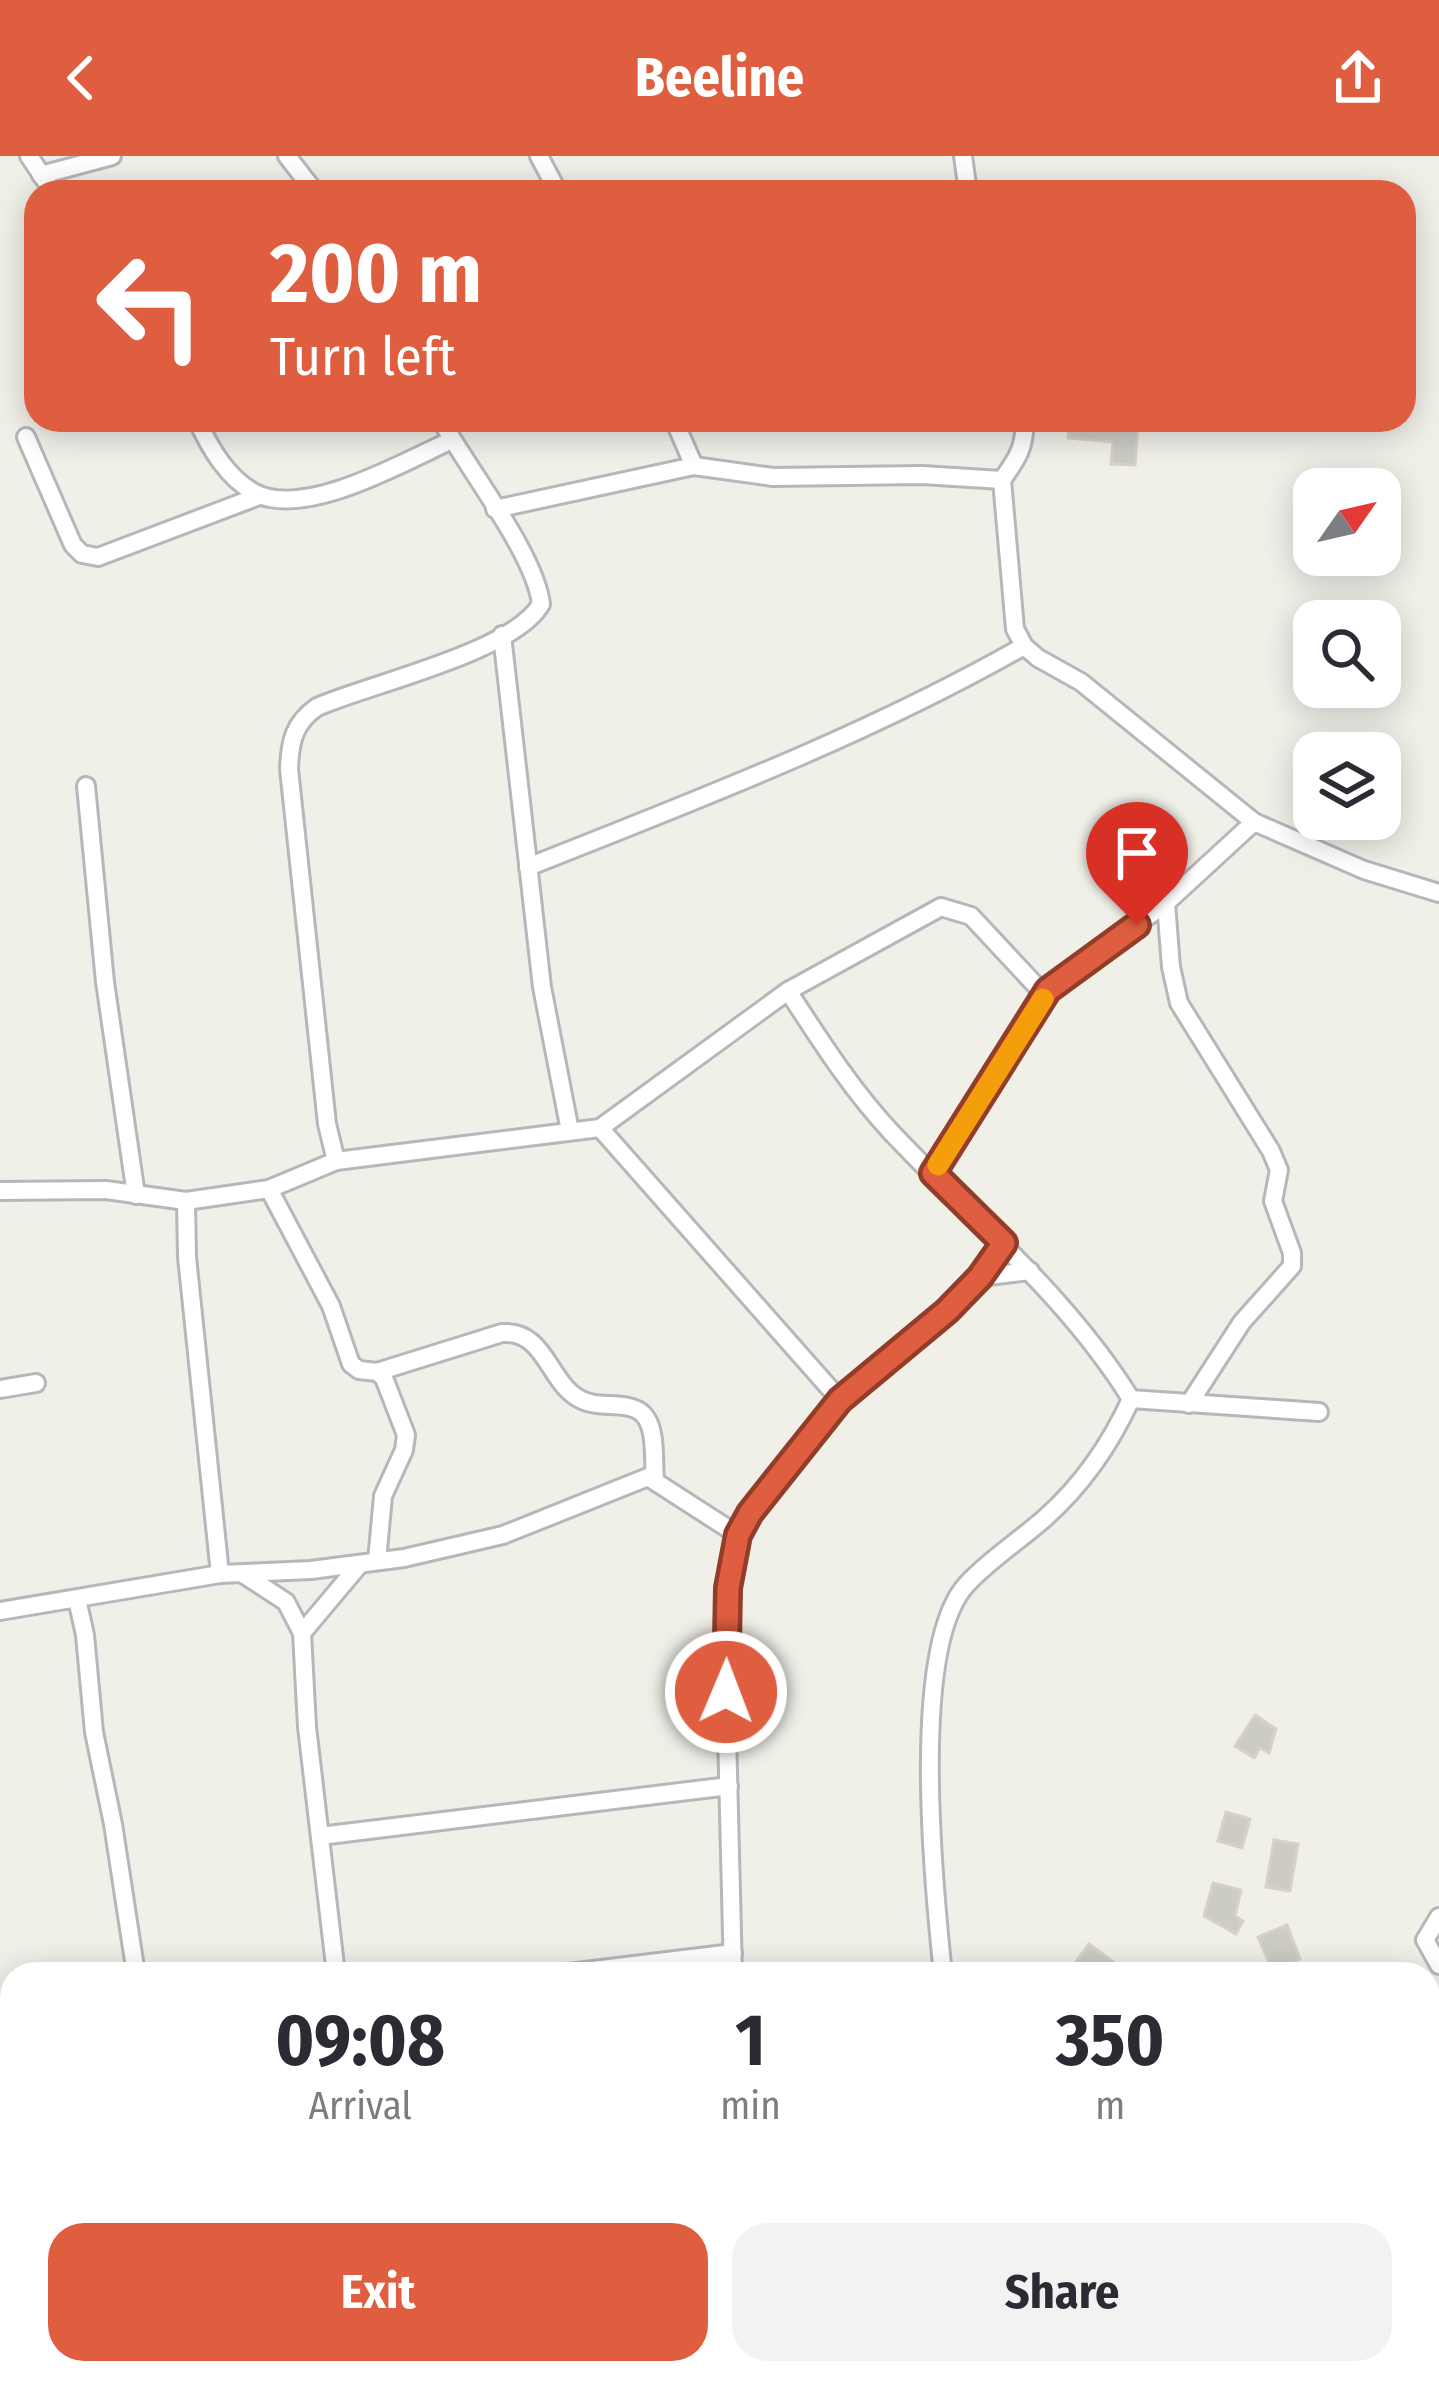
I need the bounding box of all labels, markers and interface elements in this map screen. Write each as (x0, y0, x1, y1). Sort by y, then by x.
icon: back (48, 45, 114, 111)
icon: share (1325, 45, 1391, 111)
text: Beeline (635, 46, 804, 110)
text: 200 m (270, 223, 482, 324)
icon: left (72, 228, 228, 384)
text: Turn left (270, 325, 456, 389)
north arrow (1293, 468, 1401, 576)
map controls (1293, 468, 1401, 840)
button: search (1293, 600, 1401, 708)
button: layers (1293, 732, 1401, 840)
pin (1086, 802, 1188, 925)
icon: arrive (1104, 820, 1170, 886)
position arrow (663, 1629, 789, 1755)
text: 09:08 (275, 1998, 445, 2084)
text: 1 (735, 1998, 766, 2084)
text: 350 (1056, 1998, 1165, 2084)
text: Arrival (308, 2083, 412, 2129)
text: min (720, 2083, 781, 2129)
text: m (1095, 2083, 1125, 2129)
button: Exit (48, 2223, 708, 2361)
button: Share (732, 2223, 1392, 2361)

